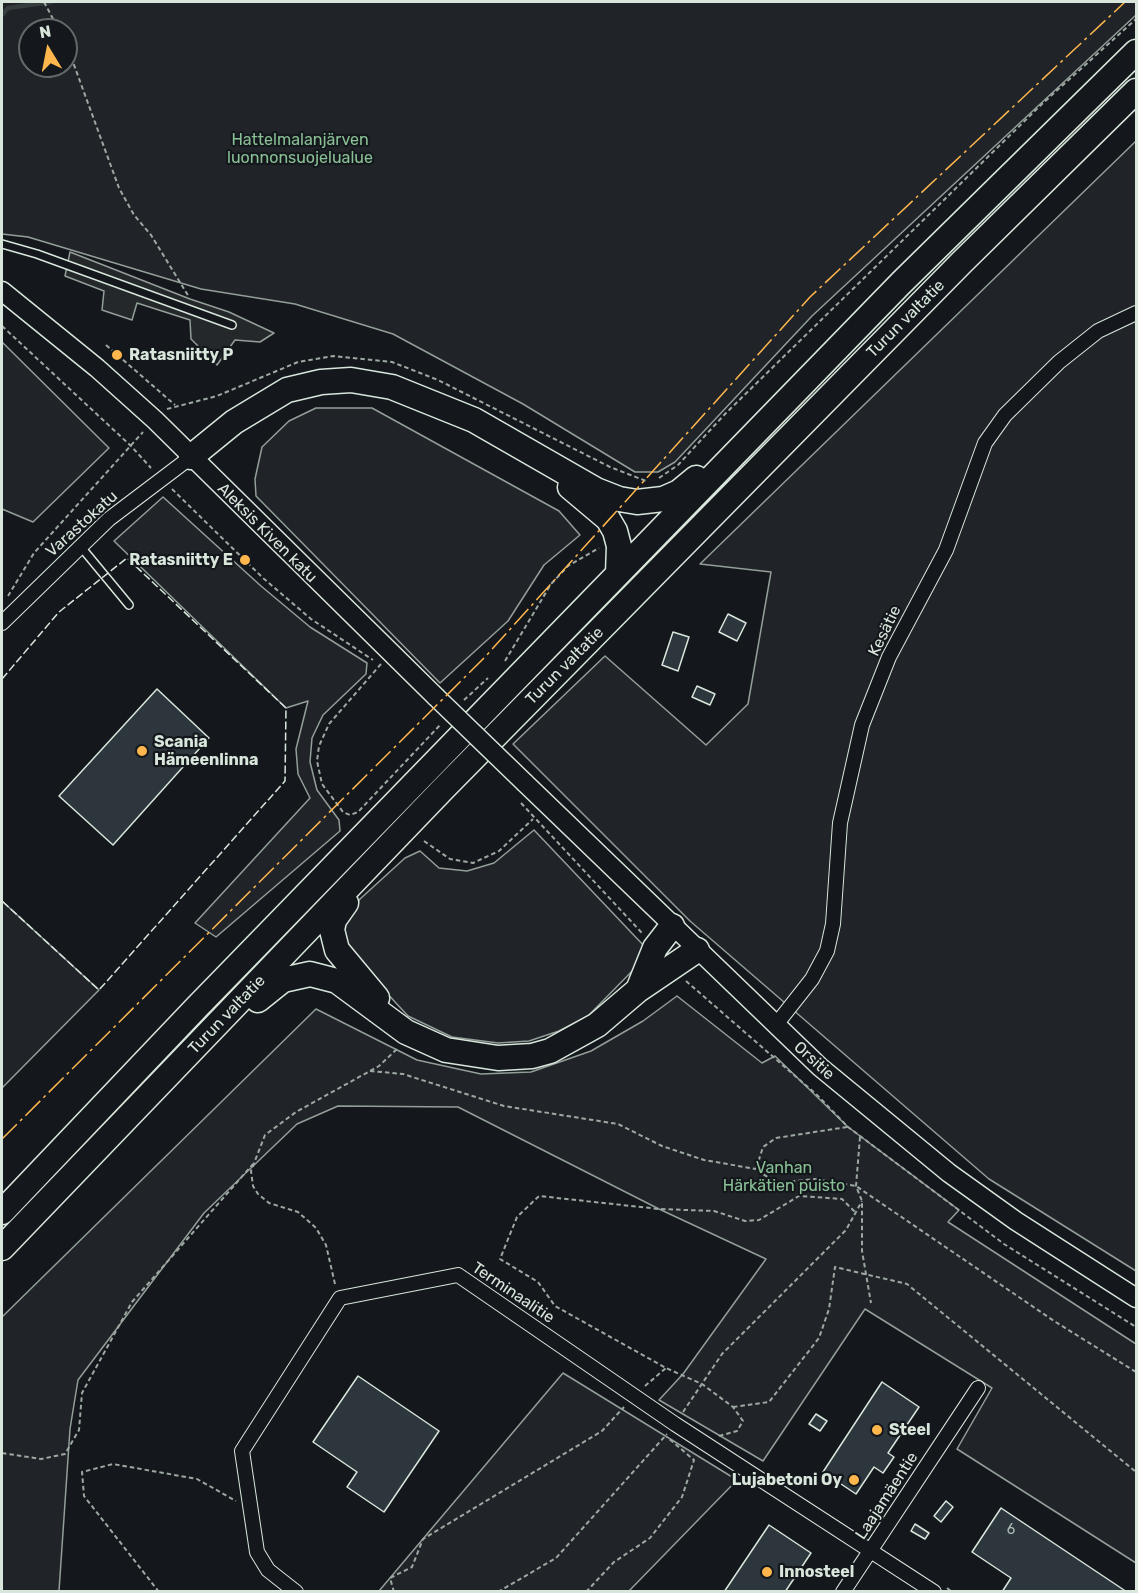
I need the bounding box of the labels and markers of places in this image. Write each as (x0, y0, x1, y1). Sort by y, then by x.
place label: Ratasniitty P (129, 345, 233, 365)
marker: Ratasniitty P (110, 348, 124, 362)
place label: Ratasniitty E (129, 550, 233, 570)
marker: Ratasniitty E (238, 553, 252, 567)
place label: Scania Hämeenlinna (154, 732, 258, 770)
marker: Scania Hämeenlinna (135, 744, 149, 758)
place label: Steel (889, 1420, 931, 1440)
marker: Steel (870, 1423, 884, 1437)
place label: Lujabetoni Oy (732, 1470, 842, 1490)
marker: Lujabetoni Oy (847, 1473, 861, 1487)
place label: Innosteel (779, 1562, 854, 1582)
marker: Innosteel (760, 1565, 774, 1579)

